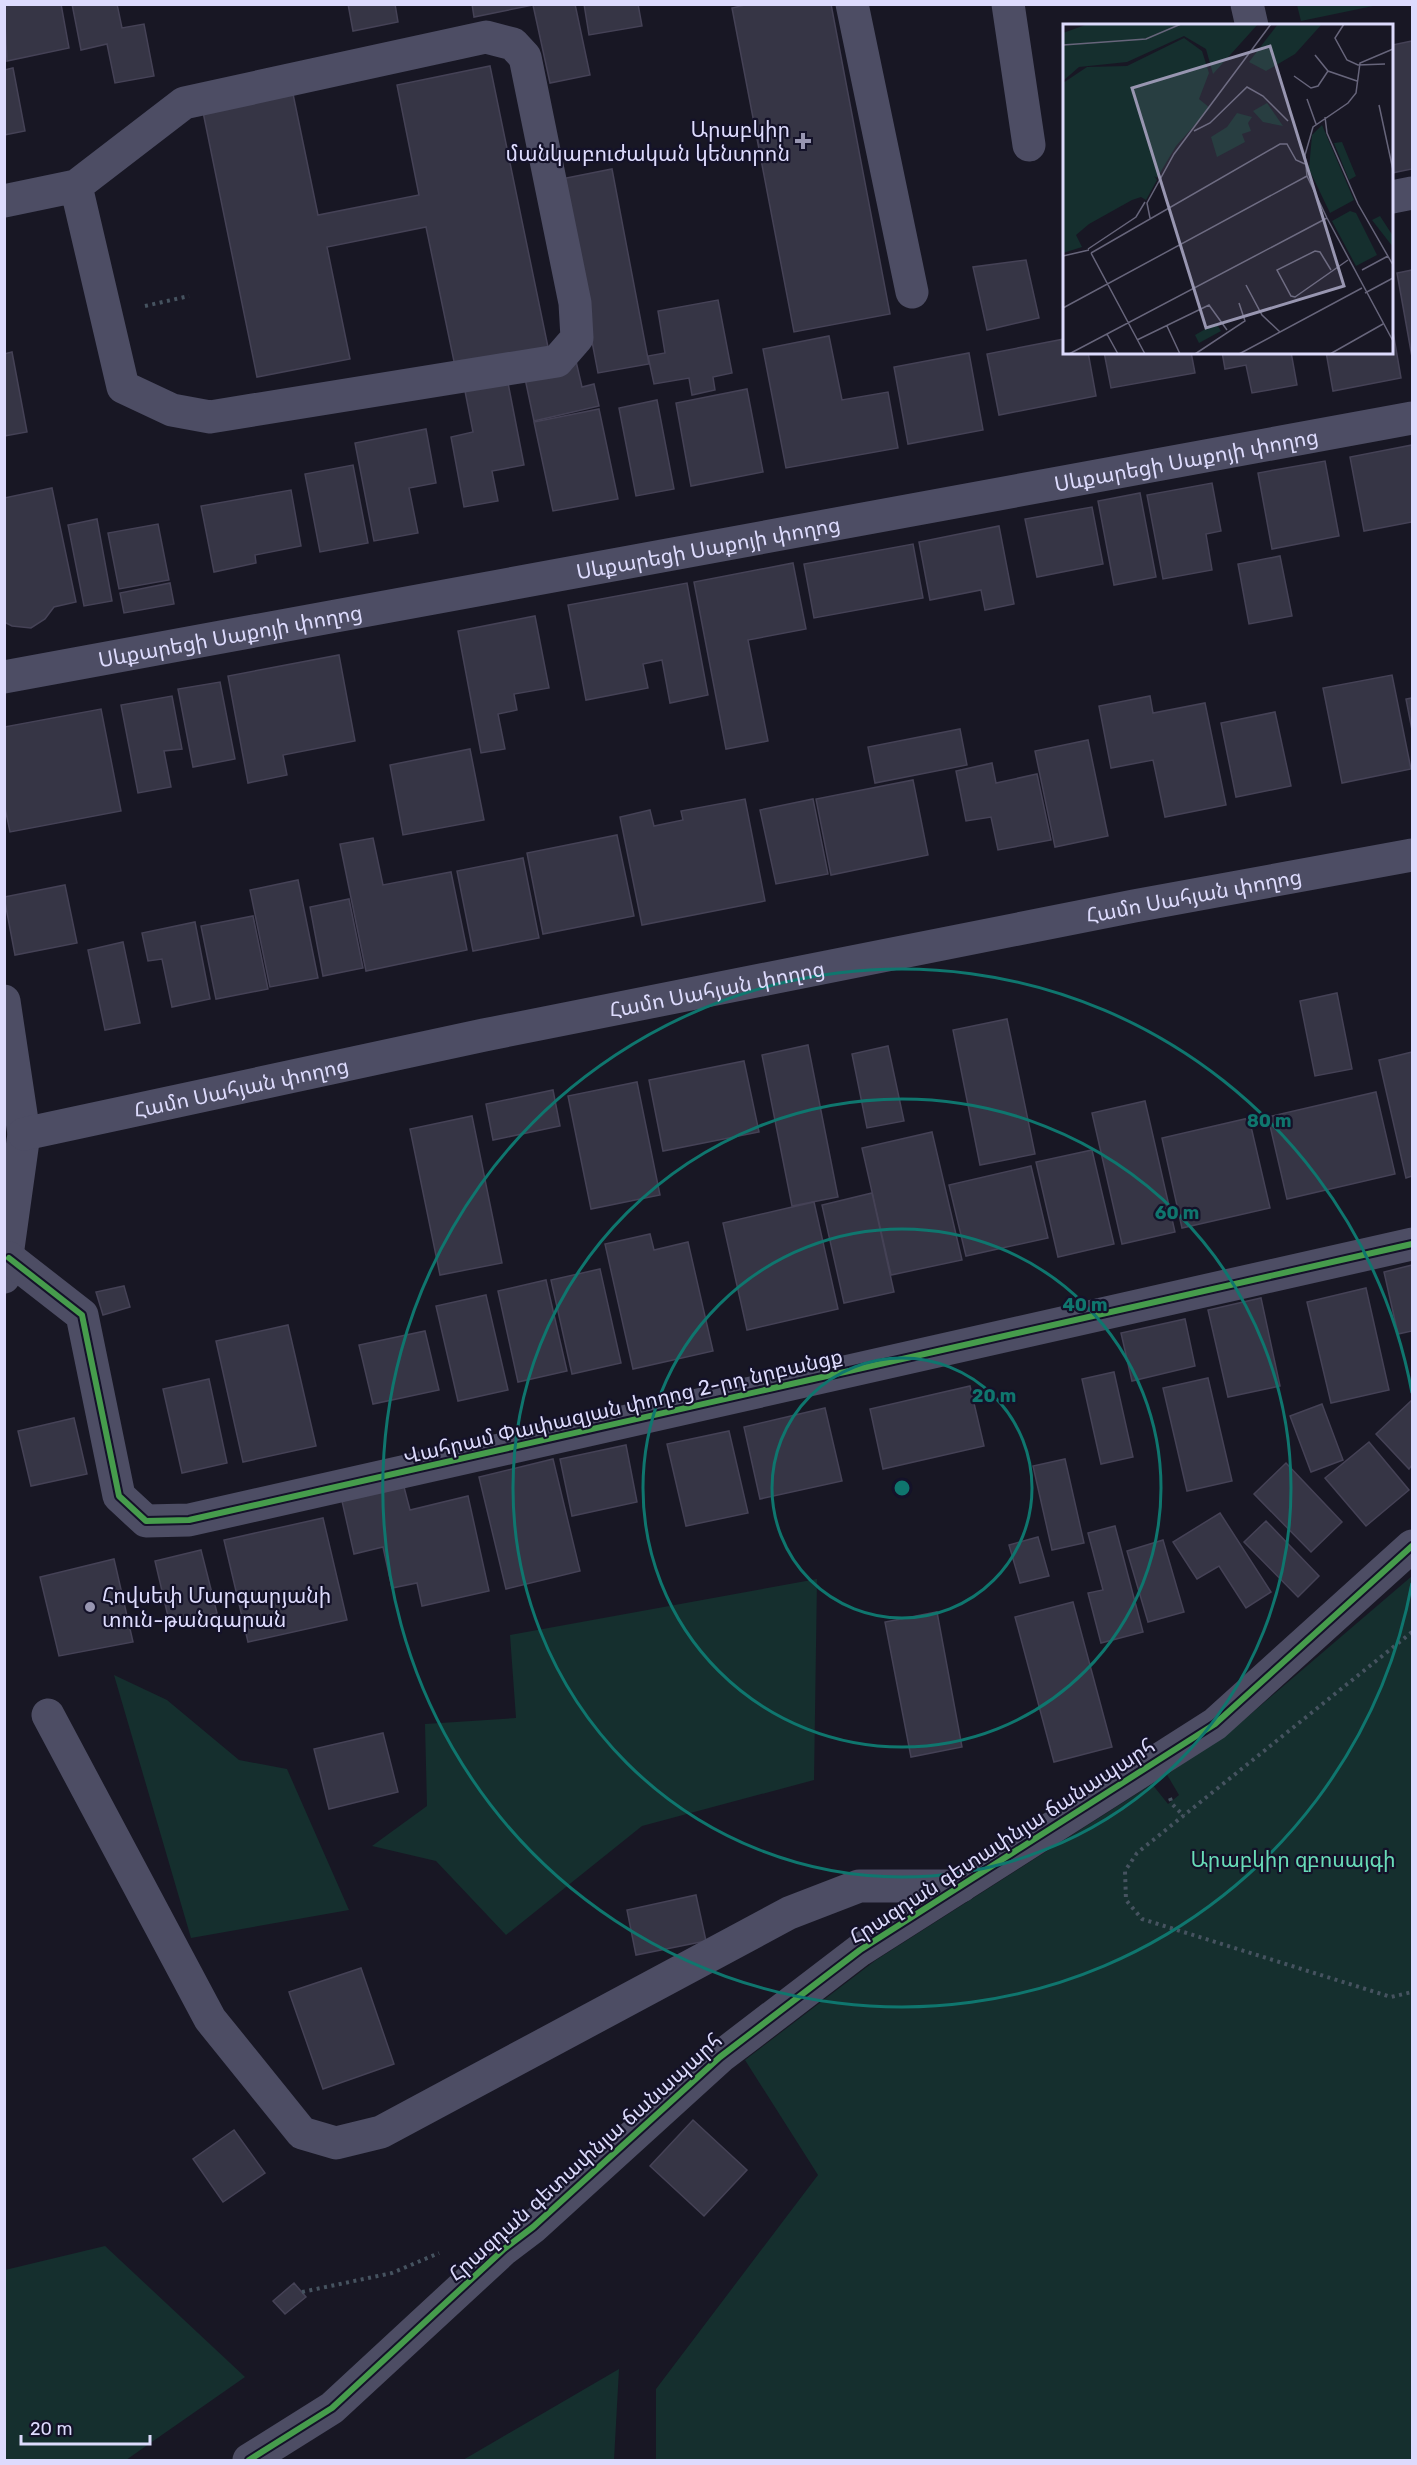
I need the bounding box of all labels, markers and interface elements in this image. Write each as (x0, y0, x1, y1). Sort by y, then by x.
inset map (1063, 24, 1393, 354)
place label: Արաբկիր մանկաբուժական կենտրոն (506, 117, 790, 166)
marker: Արաբկիր մանկաբուժական կենտրոն (794, 132, 812, 150)
street label: Սևքարեցի Սաքոյի փողոց (1052, 423, 1320, 496)
street label: Սևքարեցի Սաքոյի փողոց (574, 511, 842, 584)
street label: Սևքարեցի Սաքոյի փողոց (96, 599, 364, 672)
street label: Համո Սահյան փողոց (1084, 863, 1304, 928)
street label: Համո Սահյան փողոց (607, 955, 827, 1022)
street label: Համո Սահյան փողոց (131, 1052, 351, 1123)
text: 80 m (1247, 1110, 1291, 1132)
text: 60 m (1155, 1202, 1199, 1224)
text: 40 m (1063, 1294, 1107, 1316)
street label: Վահրամ Փափազյան փողոց 2-րդ նրբանցք (401, 1343, 845, 1469)
text: 20 m (972, 1385, 1016, 1407)
centre of rings (892, 1478, 912, 1498)
place label: Հովսեփ Մարգարյանի տուն-թանգարան (102, 1583, 331, 1632)
marker: Հովսեփ Մարգարյանի տուն-թանգարան (83, 1600, 97, 1614)
street label: Հրազդան գետափնյա ճանապարհ (845, 1733, 1159, 1949)
park label: Արաբկիր զբոսայգի (1190, 1847, 1396, 1872)
street label: Հրազդան գետափնյա ճանապարհ (443, 2028, 727, 2286)
scale bar (21, 2408, 150, 2446)
text: 20 m (30, 2418, 72, 2440)

